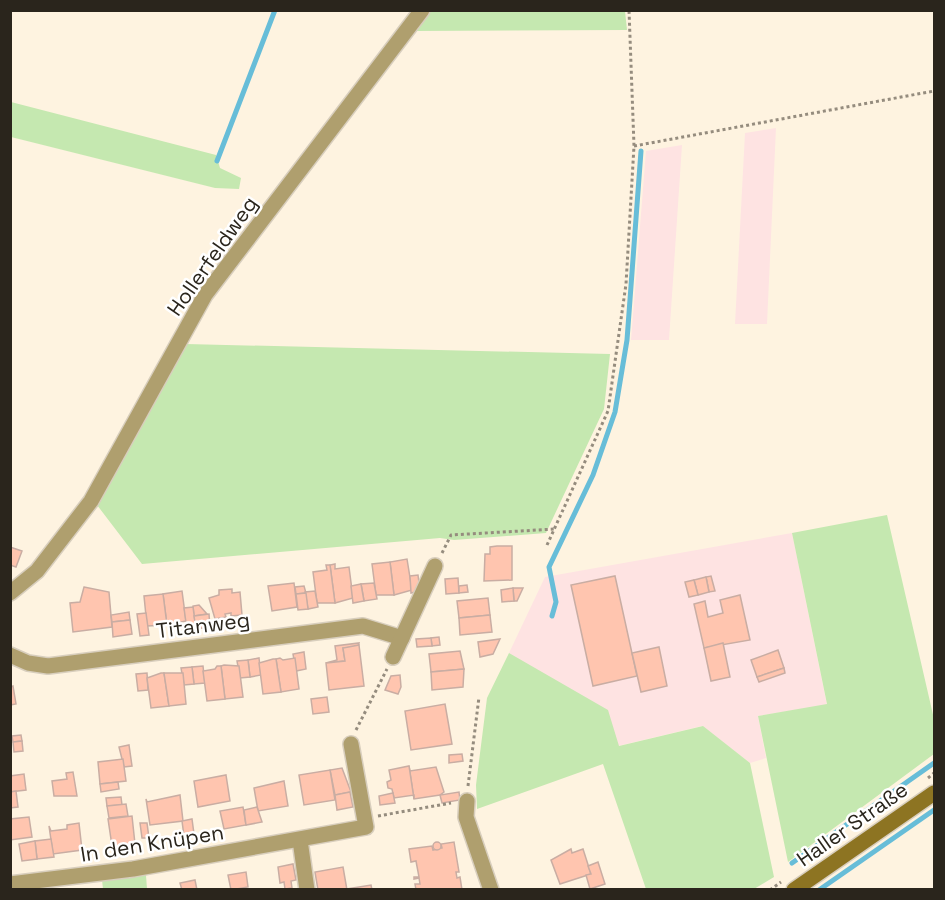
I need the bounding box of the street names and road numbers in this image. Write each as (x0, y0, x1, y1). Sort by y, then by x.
street label: Hollerfeldweg (161, 191, 263, 321)
street label: Titanweg (155, 606, 251, 644)
street label: Haller Straße (791, 776, 913, 872)
street label: In den Knüpen (78, 818, 226, 868)

